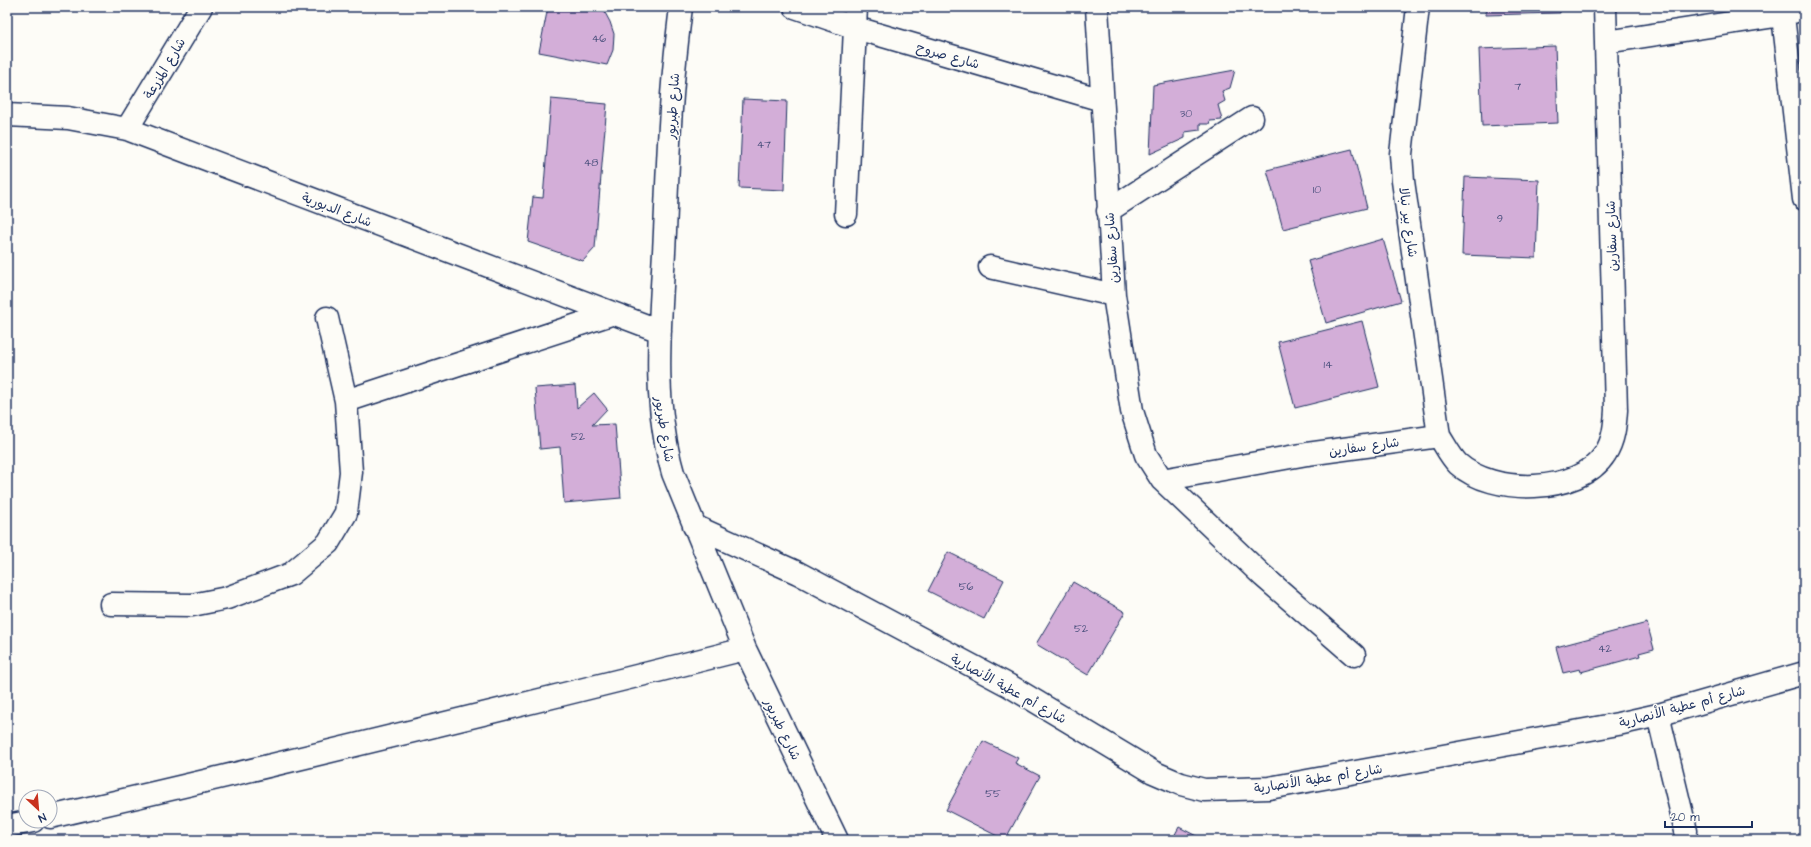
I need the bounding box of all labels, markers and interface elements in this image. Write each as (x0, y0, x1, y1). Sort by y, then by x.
house number: 46 (592, 31, 606, 46)
street label: شارع المزرعة (140, 35, 190, 102)
street label: شارع صروح (914, 38, 981, 74)
street label: شارع طبربور (662, 72, 684, 141)
house number: 7 (1515, 79, 1522, 94)
house number: 30 (1180, 106, 1192, 121)
house number: 47 (757, 137, 771, 152)
house number: 48 (584, 155, 598, 170)
house number: 10 (1313, 182, 1321, 197)
street label: شارع بير نبالا (1394, 186, 1422, 258)
street label: شارع الدبورية (299, 188, 374, 232)
street label: شارع سفارين (1602, 200, 1622, 272)
house number: 9 (1497, 211, 1503, 226)
street label: شارع سفارين (1101, 212, 1123, 284)
house number: 14 (1324, 357, 1333, 372)
street label: شارع طبربور (650, 394, 678, 463)
house number: 52 (571, 429, 586, 444)
street label: شارع سفارين (1328, 433, 1401, 461)
house number: 56 (959, 579, 973, 594)
house number: 52 (1074, 621, 1089, 636)
house number: 42 (1598, 641, 1613, 656)
street label: شارع أم عطية الأنصارية (947, 650, 1070, 729)
street label: شارع أم عطية الأنصارية (1617, 681, 1748, 733)
street label: شارع طبربور (759, 695, 805, 763)
street label: شارع أم عطية الأنصارية (1253, 760, 1384, 799)
house number: 55 (985, 786, 1001, 801)
north arrow (18, 789, 58, 829)
scale bar (1665, 803, 1752, 829)
text: N (36, 809, 49, 826)
text: 20 m (1671, 809, 1700, 826)

